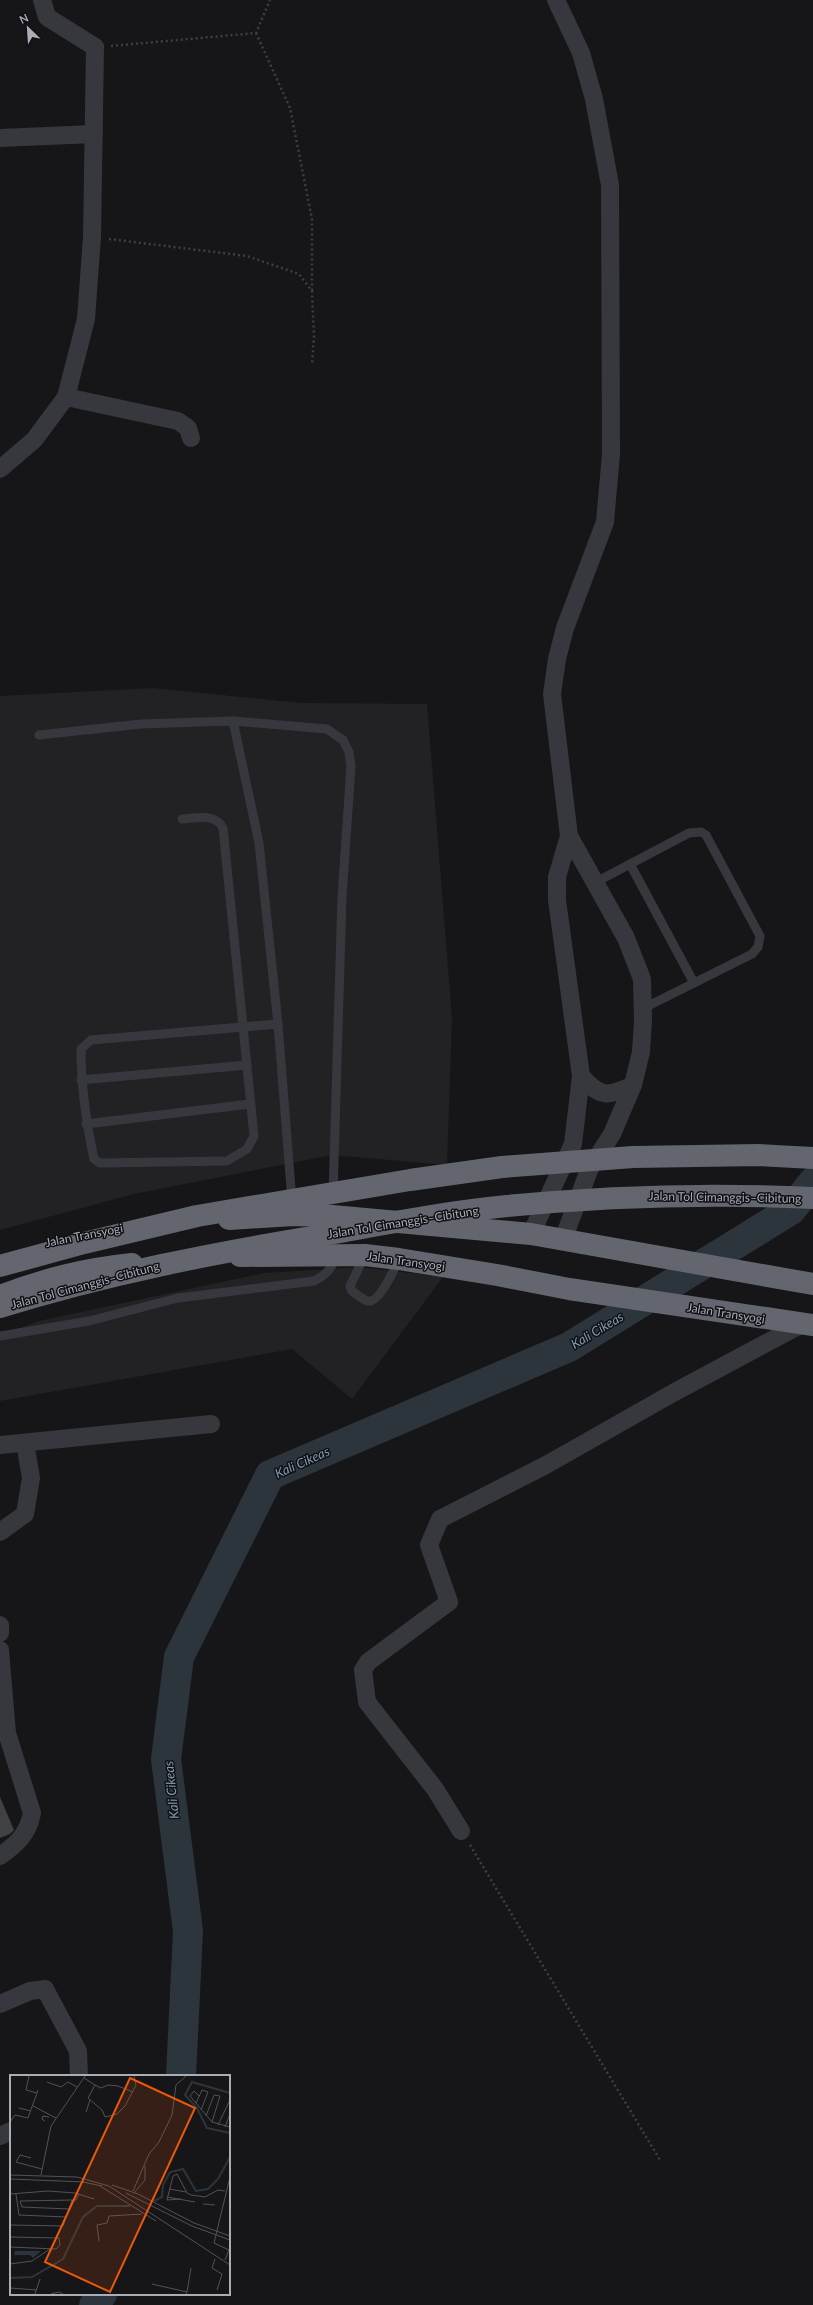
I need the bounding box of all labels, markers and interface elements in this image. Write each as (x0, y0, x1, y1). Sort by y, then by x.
north arrow (8, 8, 48, 48)
text: N (17, 11, 30, 26)
street label: Jalan Tol Cimanggis–Cibitung (649, 1188, 801, 1206)
street label: Jalan Tol Cimanggis–Cibitung (326, 1203, 480, 1241)
street label: Jalan Transyogi (44, 1220, 124, 1250)
street label: Jalan Transyogi (366, 1248, 446, 1274)
street label: Jalan Tol Cimanggis–Cibitung (9, 1258, 161, 1312)
street label: Jalan Transyogi (686, 1299, 766, 1327)
water label: Kali Cikeas (568, 1308, 626, 1352)
water label: Kali Cikeas (272, 1443, 332, 1481)
water label: Kali Cikeas (160, 1760, 182, 1820)
inset map (10, 2075, 230, 2295)

